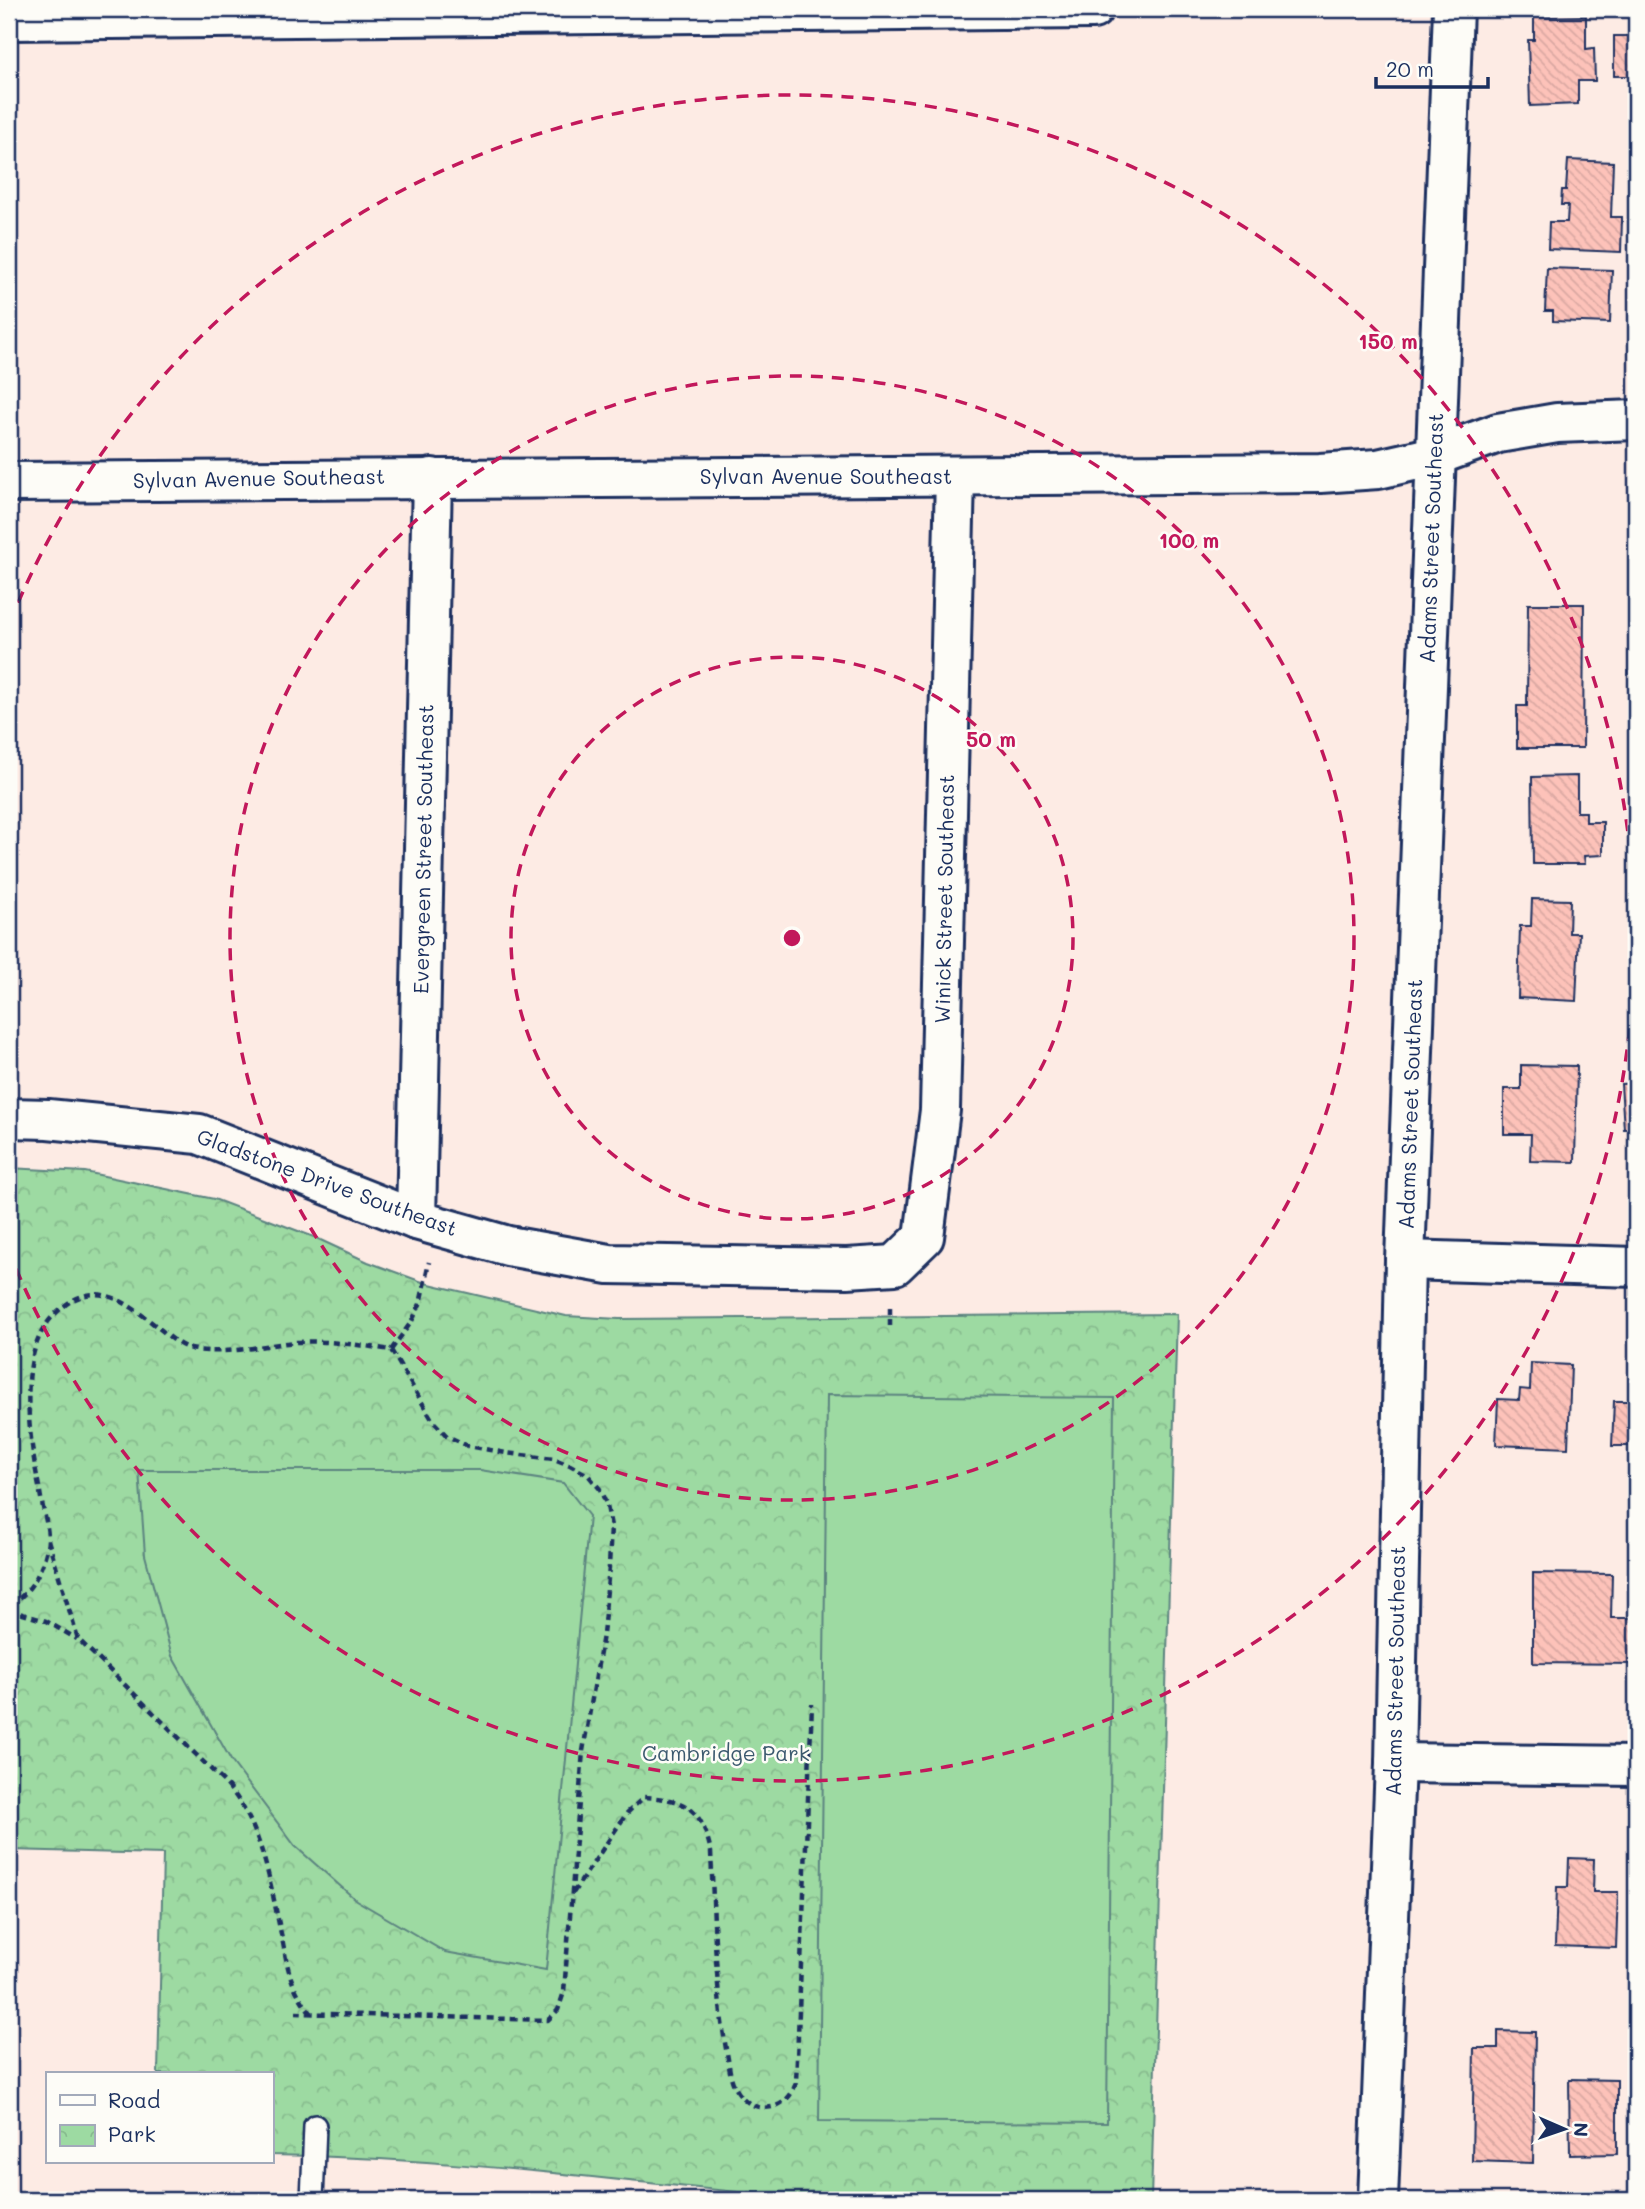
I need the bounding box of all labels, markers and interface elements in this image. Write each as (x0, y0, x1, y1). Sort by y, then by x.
scale bar (1376, 46, 1488, 90)
text: 20 m (1386, 55, 1434, 82)
text: 150 m (1358, 327, 1418, 354)
street label: Adams Street Southeast (1413, 412, 1448, 664)
street label: Sylvan Avenue Southeast (133, 462, 385, 493)
street label: Sylvan Avenue Southeast (700, 462, 952, 489)
text: 100 m (1159, 526, 1219, 553)
street label: Evergreen Street Southeast (406, 704, 439, 994)
text: 50 m (966, 725, 1016, 752)
street label: Winick Street Southeast (928, 774, 959, 1024)
centre of rings (780, 926, 804, 950)
street label: Adams Street Southeast (1392, 978, 1427, 1230)
street label: Gladstone Drive Southeast (194, 1122, 461, 1241)
street label: Adams Street Southeast (1379, 1545, 1410, 1796)
park label: Cambridge Park (642, 1739, 810, 1766)
legend (46, 2072, 273, 2164)
text: Road (108, 2086, 160, 2113)
north arrow (1530, 2094, 1600, 2164)
text: Park (108, 2120, 156, 2147)
text: N (1569, 2122, 1594, 2137)

